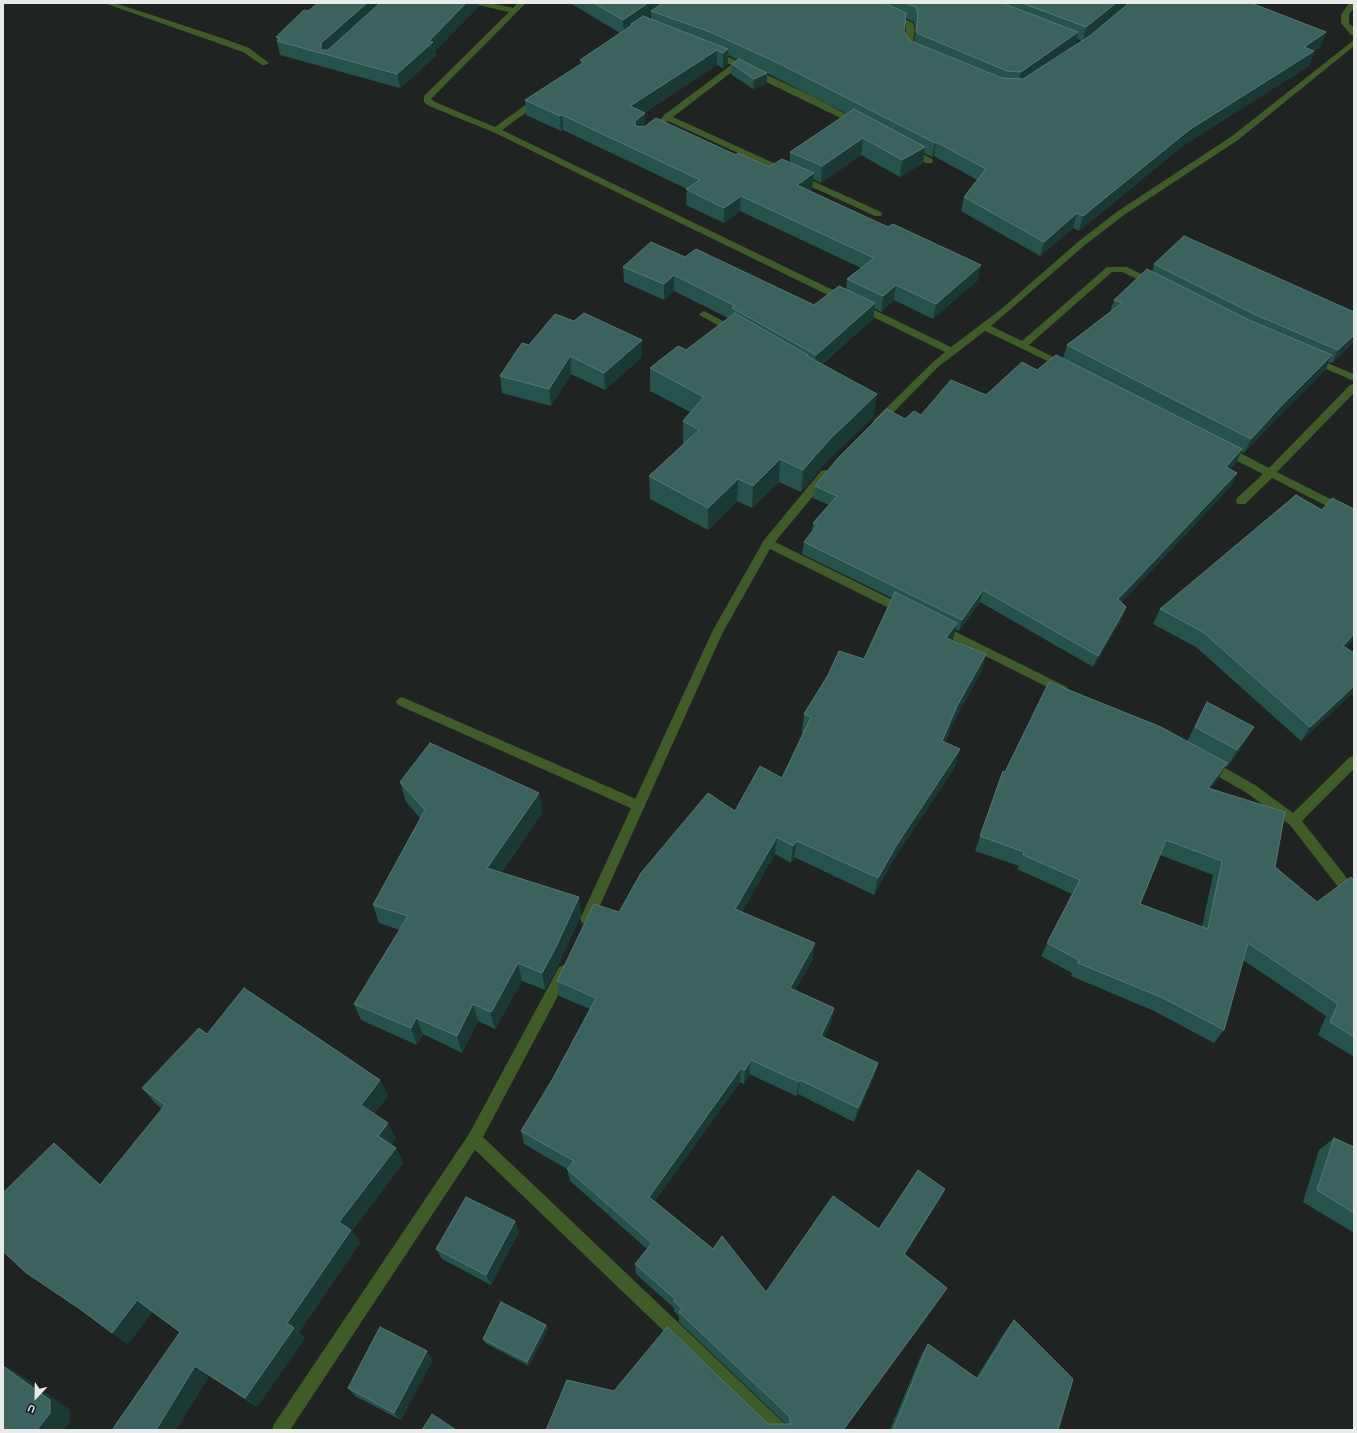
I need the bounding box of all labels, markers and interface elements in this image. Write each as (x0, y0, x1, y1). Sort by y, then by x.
north arrow (16, 1377, 56, 1417)
text: U (26, 1402, 37, 1415)

